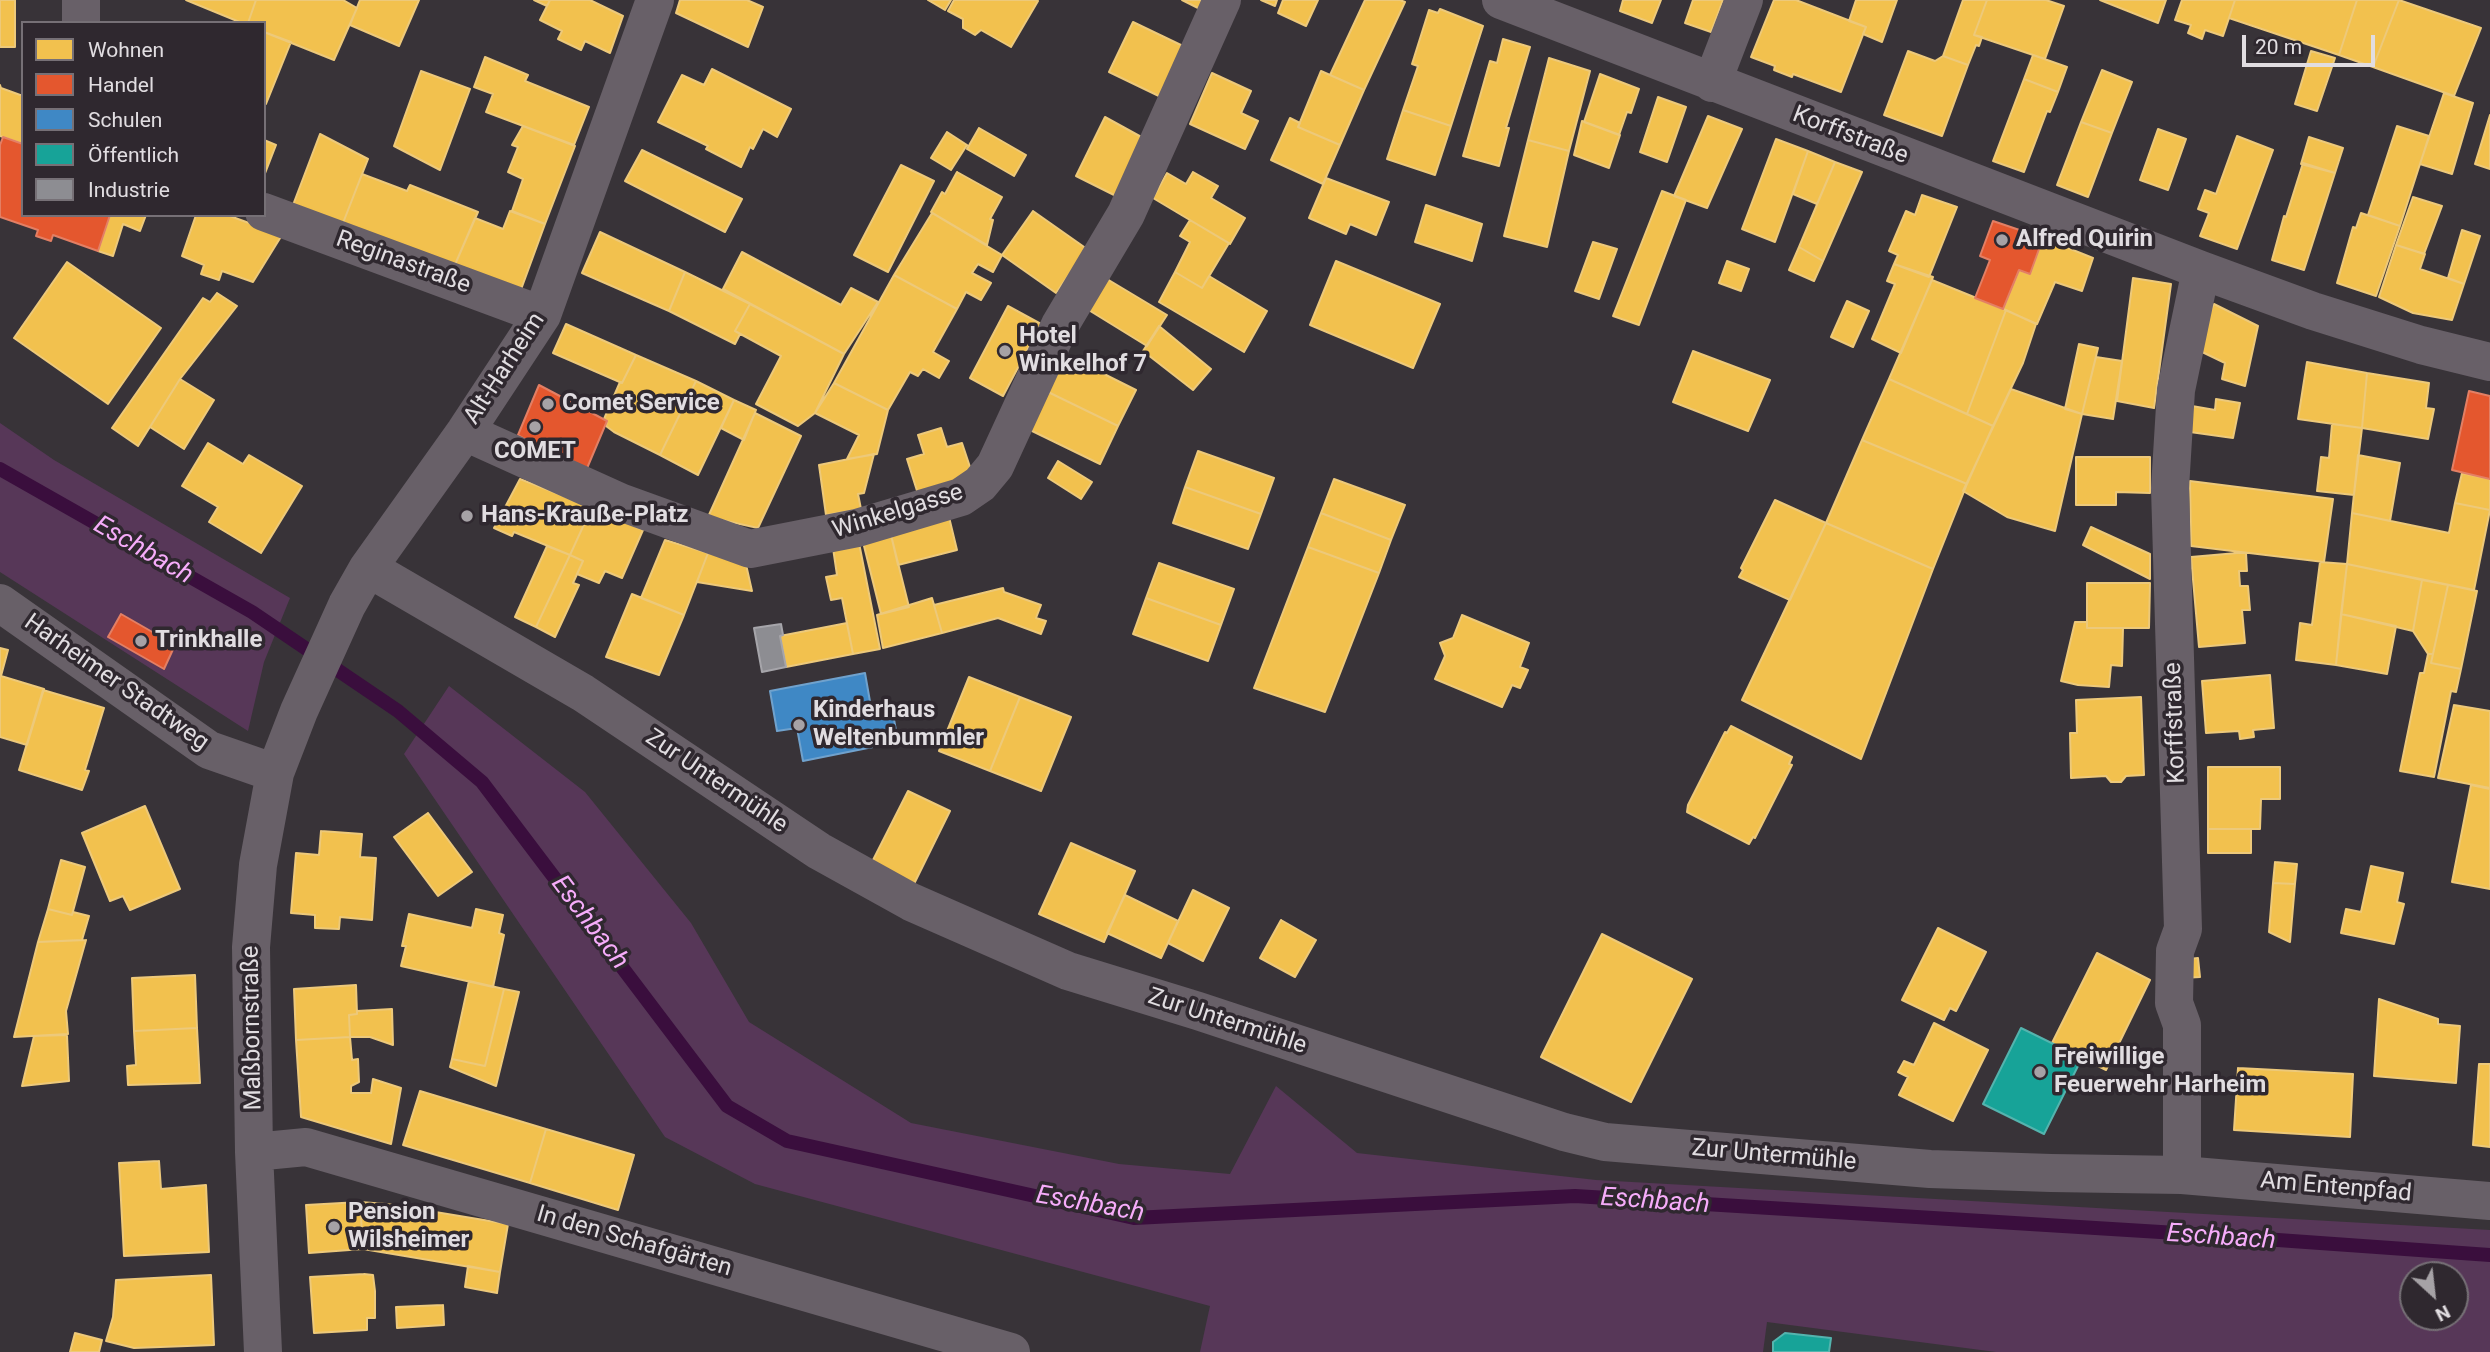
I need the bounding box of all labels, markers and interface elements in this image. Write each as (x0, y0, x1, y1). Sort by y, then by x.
legend (21, 21, 266, 217)
scale bar (2245, 21, 2378, 65)
text: 20 m (2255, 35, 2302, 59)
text: Wohnen (88, 38, 164, 62)
text: Handel (88, 73, 154, 97)
street label: Korffstraße (1788, 101, 1912, 171)
text: Schulen (88, 108, 162, 132)
text: Öffentlich (88, 143, 179, 167)
text: Industrie (88, 178, 170, 202)
street label: Reginastraße (332, 225, 474, 301)
place label: Alfred Quirin (2016, 226, 2153, 254)
marker: Alfred Quirin (1994, 232, 2010, 248)
street label: Alt-Harheim (458, 308, 552, 430)
place label: Hotel Winkelhof 7 (1019, 323, 1147, 379)
marker: Hotel Winkelhof 7 (997, 343, 1013, 359)
place label: Comet Service (562, 390, 720, 418)
marker: Comet Service (540, 396, 556, 412)
marker: COMET (527, 419, 543, 435)
place label: COMET (494, 438, 576, 466)
street label: Winkelgasse (829, 479, 967, 545)
place label: Hans-Krauße-Platz (481, 502, 689, 530)
marker: Hans-Krauße-Platz (459, 508, 475, 524)
water label: Eschbach (88, 510, 198, 592)
street label: Harheimer Stadtweg (18, 608, 214, 758)
place label: Trinkhalle (155, 627, 262, 655)
marker: Trinkhalle (133, 633, 149, 649)
street label: Korffstraße (2159, 662, 2193, 784)
place label: Kinderhaus Weltenbummler (813, 697, 984, 753)
marker: Kinderhaus Weltenbummler (791, 717, 807, 733)
street label: Zur Untermühle (640, 724, 792, 840)
water label: Eschbach (544, 870, 634, 976)
street label: Maßbornstraße (237, 945, 269, 1111)
street label: Zur Untermühle (1144, 983, 1310, 1061)
place label: Freiwillige Feuerwehr Harheim (2054, 1044, 2266, 1100)
marker: Freiwillige Feuerwehr Harheim (2032, 1064, 2048, 1080)
street label: Zur Untermühle (1691, 1134, 1857, 1178)
street label: Am Entenpfad (2259, 1167, 2413, 1209)
water label: Eschbach (1033, 1180, 1147, 1230)
water label: Eschbach (1599, 1183, 1711, 1221)
place label: Pension Wilsheimer (348, 1199, 469, 1255)
street label: In den Schafgärten (533, 1200, 735, 1284)
marker: Pension Wilsheimer (326, 1219, 342, 1235)
water label: Eschbach (2165, 1219, 2277, 1257)
north arrow (2399, 1261, 2469, 1331)
text: N (2432, 1300, 2454, 1327)

